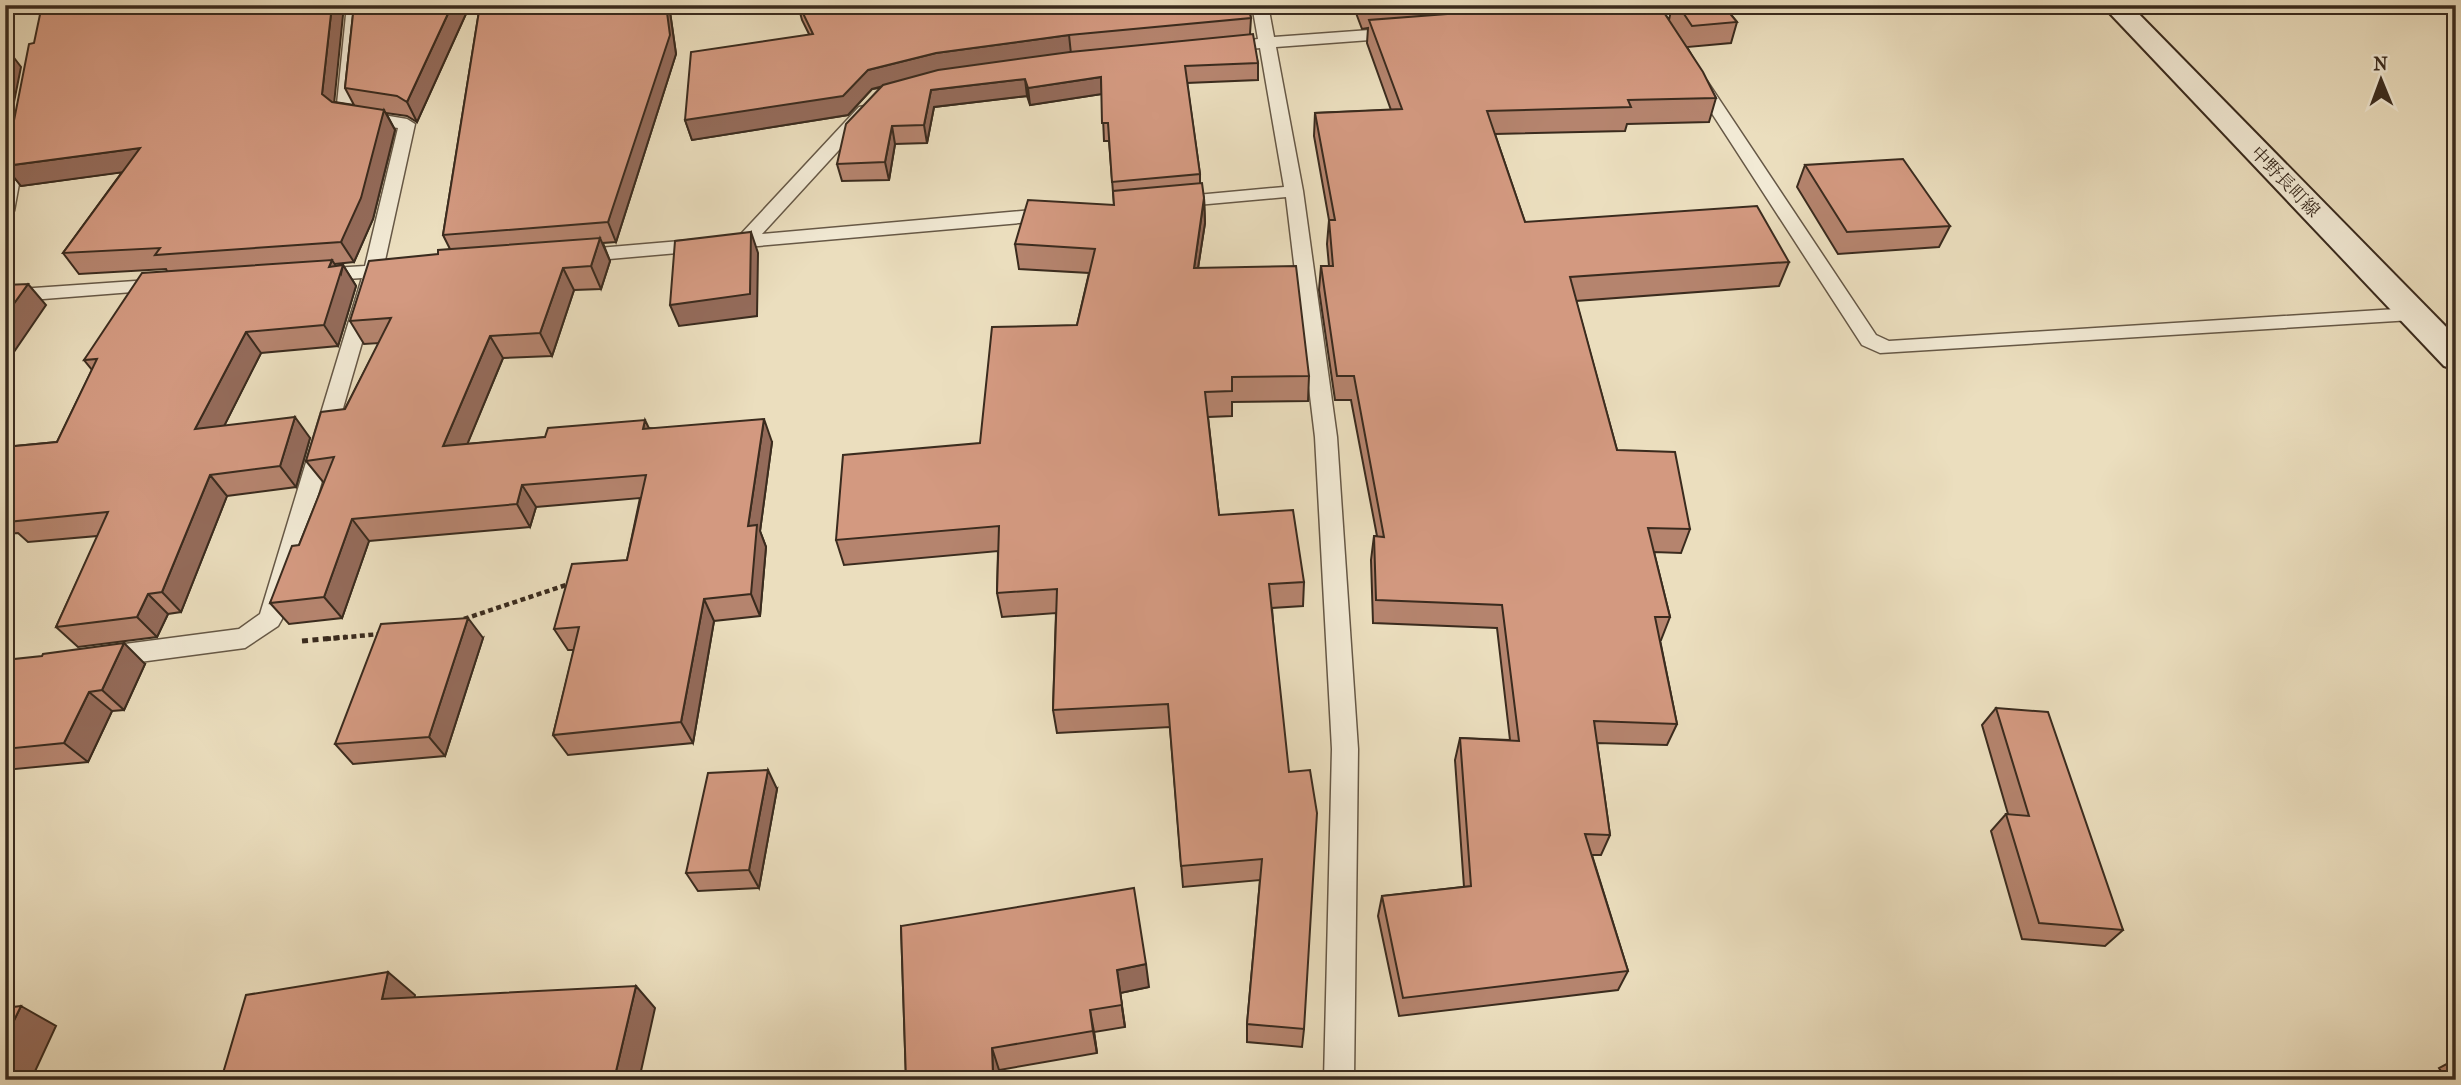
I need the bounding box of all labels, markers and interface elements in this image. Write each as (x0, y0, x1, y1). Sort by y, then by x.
north arrow (2346, 46, 2416, 116)
text: N (2373, 53, 2389, 75)
street label: 中野長町線 (2246, 142, 2324, 222)

